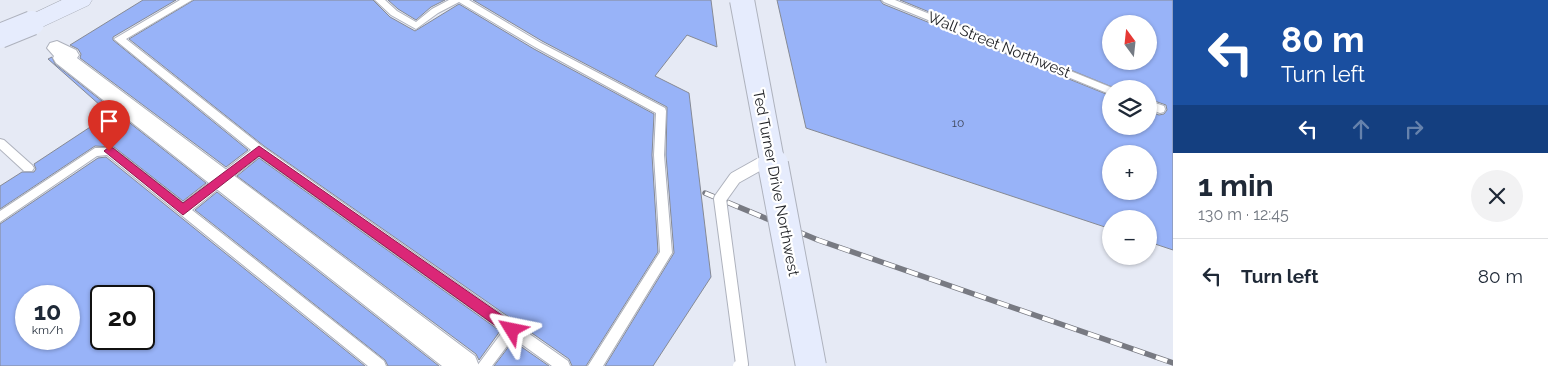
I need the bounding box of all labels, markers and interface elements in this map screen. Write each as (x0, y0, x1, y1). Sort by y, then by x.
street label: Wall Street Northwest (925, 8, 1073, 82)
north arrow (1102, 15, 1158, 70)
map controls (1102, 15, 1157, 265)
text: 80 m (1281, 19, 1365, 60)
icon: left (1198, 20, 1263, 85)
text: Turn left (1281, 61, 1365, 87)
button: layers (1102, 80, 1157, 135)
street label: Ted Turner Drive Northwest (749, 88, 803, 278)
pin (88, 100, 130, 151)
icon: arrive (95, 107, 123, 135)
icon: left (1294, 115, 1322, 143)
icon: ahead (1347, 115, 1375, 143)
icon: right (1400, 115, 1428, 143)
house number: 10 (952, 116, 964, 130)
button: + (1102, 145, 1157, 200)
text: 1 min (1198, 168, 1274, 203)
button: close (1471, 170, 1523, 222)
text: 130 m · 12:45 (1198, 205, 1289, 224)
button: − (1102, 210, 1157, 265)
icon: left (1198, 262, 1226, 290)
text: Turn left (1241, 265, 1318, 287)
text: 80 m (1478, 265, 1523, 287)
speed limit sign: 20 (90, 285, 155, 350)
text: 10 (34, 296, 61, 326)
position arrow (485, 303, 537, 355)
text: km/h (32, 323, 63, 337)

